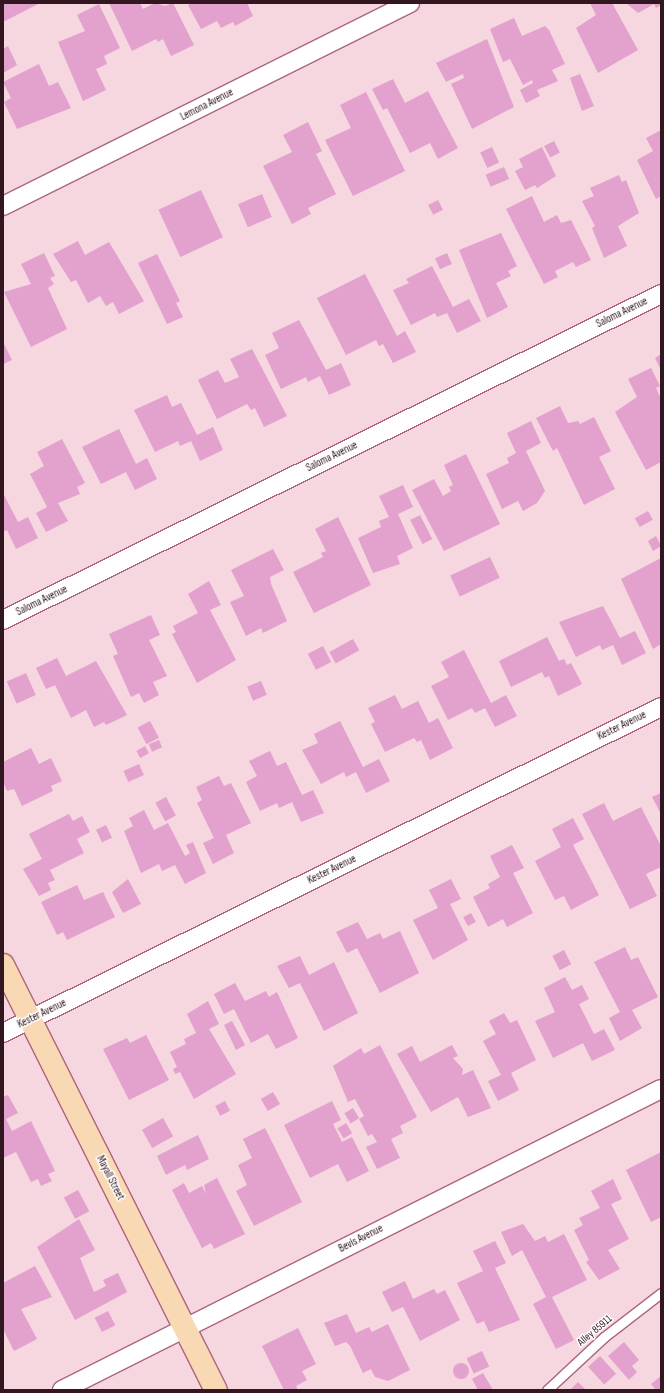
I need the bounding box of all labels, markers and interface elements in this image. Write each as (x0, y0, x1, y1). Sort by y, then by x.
street label: Lemona Avenue (178, 86, 236, 124)
street label: Saloma Avenue (594, 295, 650, 331)
street label: Saloma Avenue (304, 439, 360, 475)
street label: Saloma Avenue (14, 583, 70, 619)
street label: Kester Avenue (595, 709, 649, 743)
street label: Kester Avenue (305, 853, 359, 887)
street label: Kester Avenue (15, 997, 69, 1031)
street label: Mayall Street (93, 1154, 127, 1202)
street label: Bevis Avenue (337, 1222, 385, 1256)
street label: Alley 85911 (575, 1313, 615, 1349)

